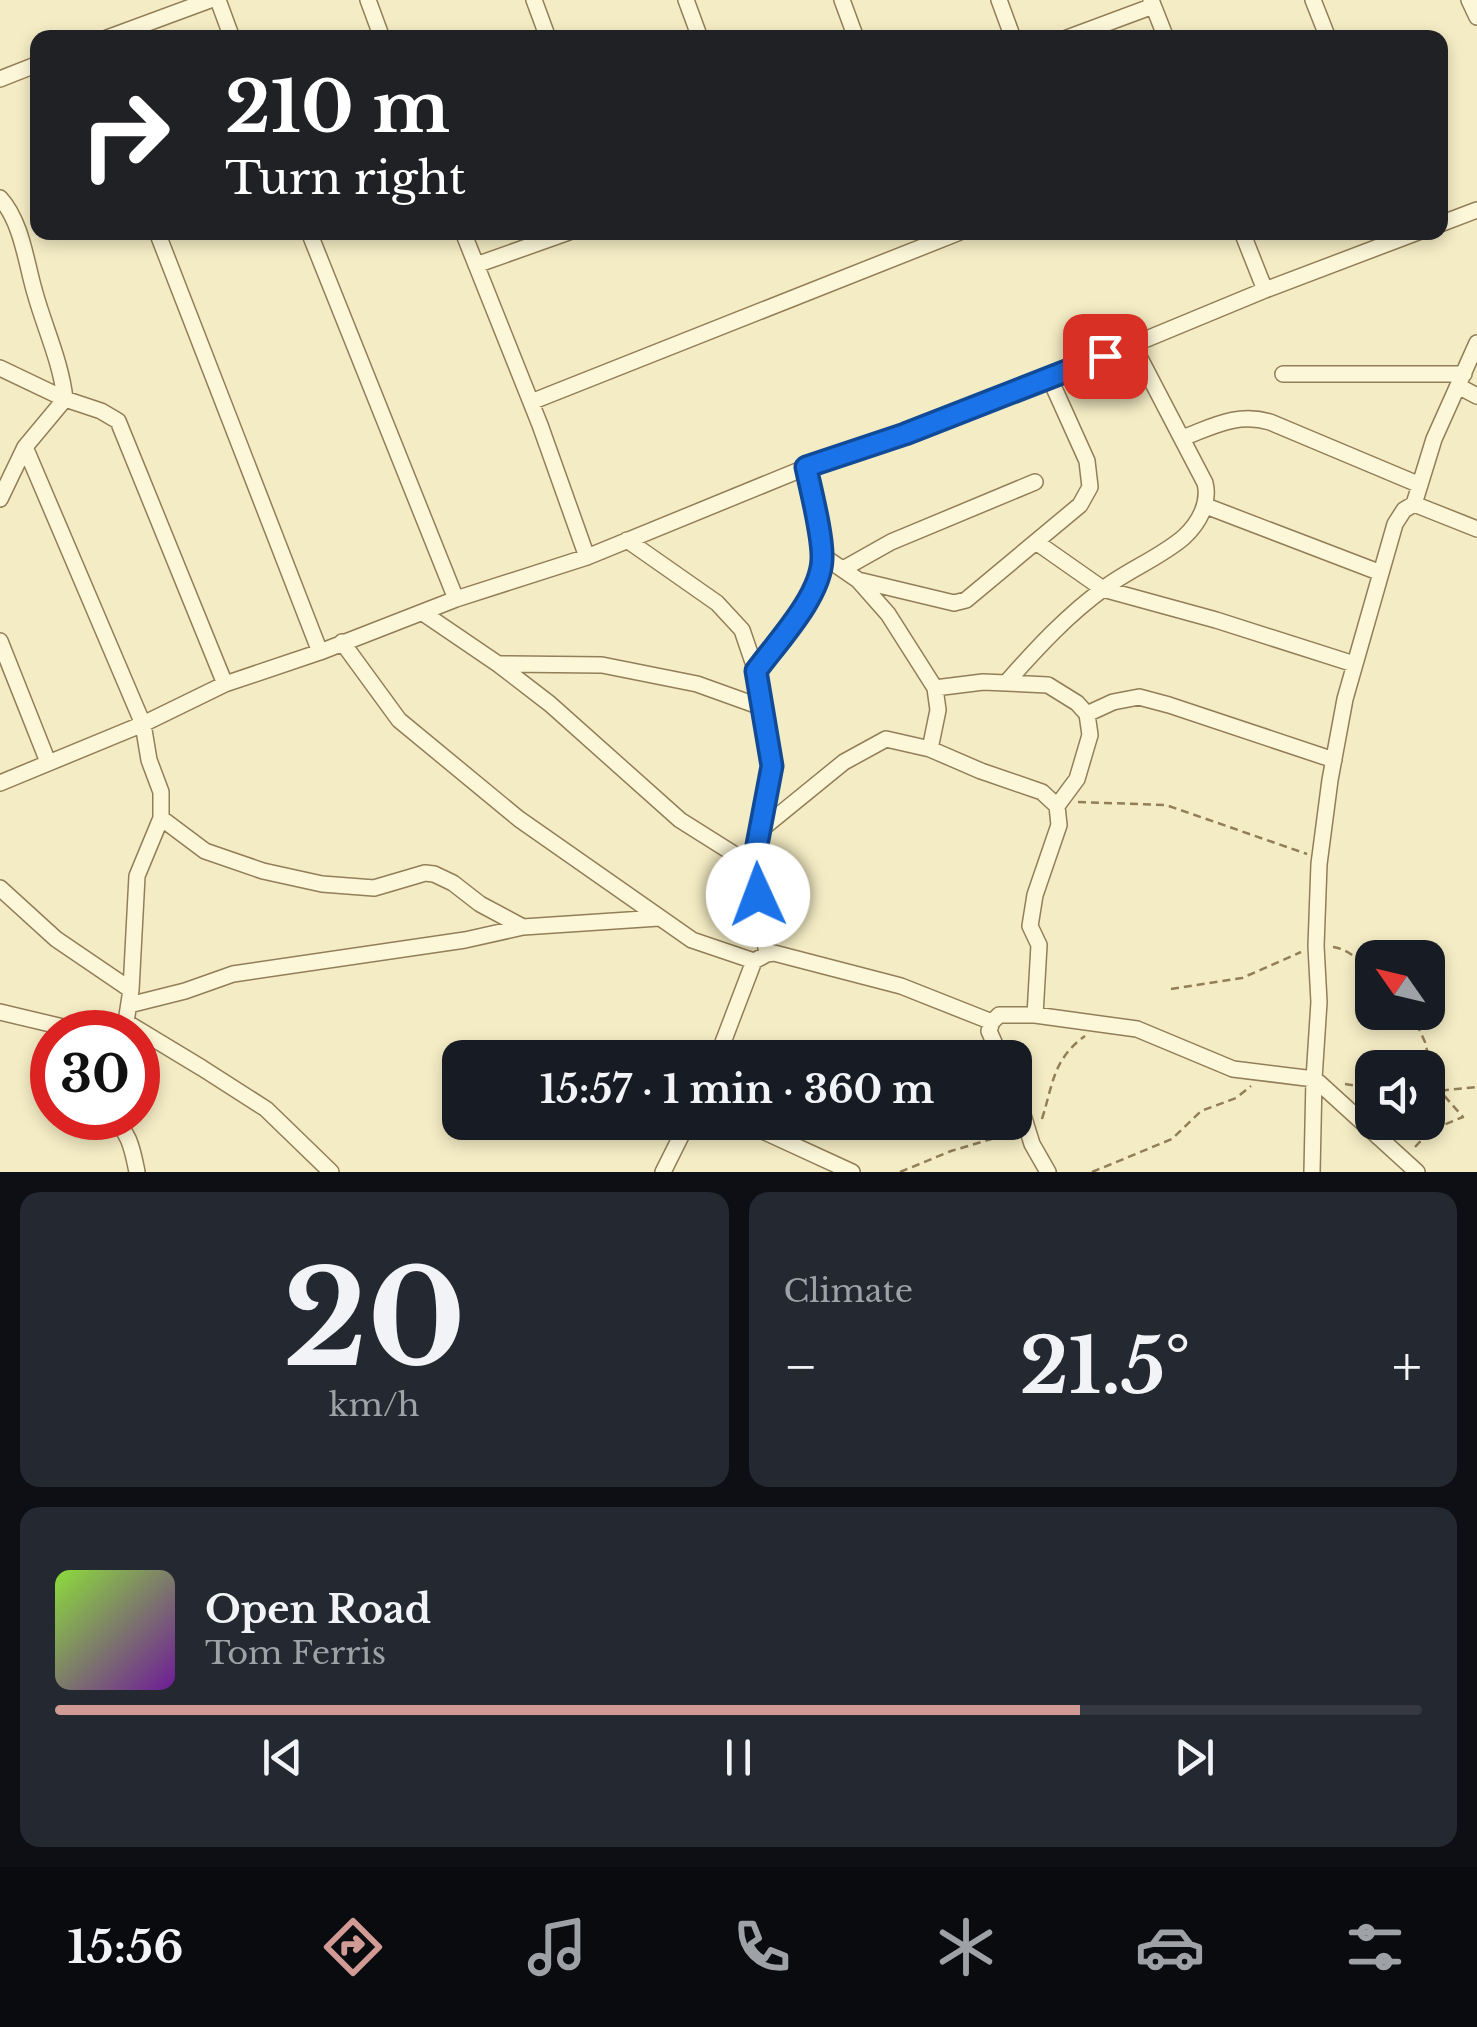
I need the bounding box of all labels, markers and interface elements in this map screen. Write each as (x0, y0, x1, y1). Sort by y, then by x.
text: 210 m (225, 64, 450, 151)
icon: right (60, 70, 190, 200)
text: Turn right (225, 150, 466, 206)
pin (1063, 314, 1148, 399)
icon: arrive (1078, 329, 1133, 384)
position arrow (706, 843, 810, 947)
north arrow (1355, 940, 1445, 1030)
map controls (1355, 940, 1445, 1140)
speed limit sign: 30 (30, 1010, 160, 1140)
button: sound (1355, 1050, 1445, 1140)
text: 15:57 · 1 min · 360 m (540, 1066, 934, 1113)
text: 20 (283, 1239, 466, 1400)
text: Climate (784, 1271, 913, 1311)
text: 21.5° (1020, 1320, 1190, 1413)
text: − (784, 1333, 818, 1401)
text: + (1392, 1333, 1422, 1401)
text: km/h (329, 1385, 420, 1425)
text: Open Road (205, 1586, 431, 1633)
text: Tom Ferris (205, 1633, 386, 1673)
icon: previous (255, 1730, 310, 1785)
icon: pause (711, 1730, 766, 1785)
icon: next (1167, 1730, 1222, 1785)
icon: directions (318, 1912, 388, 1982)
icon: music (522, 1912, 592, 1982)
icon: phone (727, 1912, 797, 1982)
icon: climate (931, 1912, 1001, 1982)
icon: car (1135, 1912, 1205, 1982)
icon: filters (1340, 1912, 1410, 1982)
text: 15:56 (67, 1919, 183, 1975)

